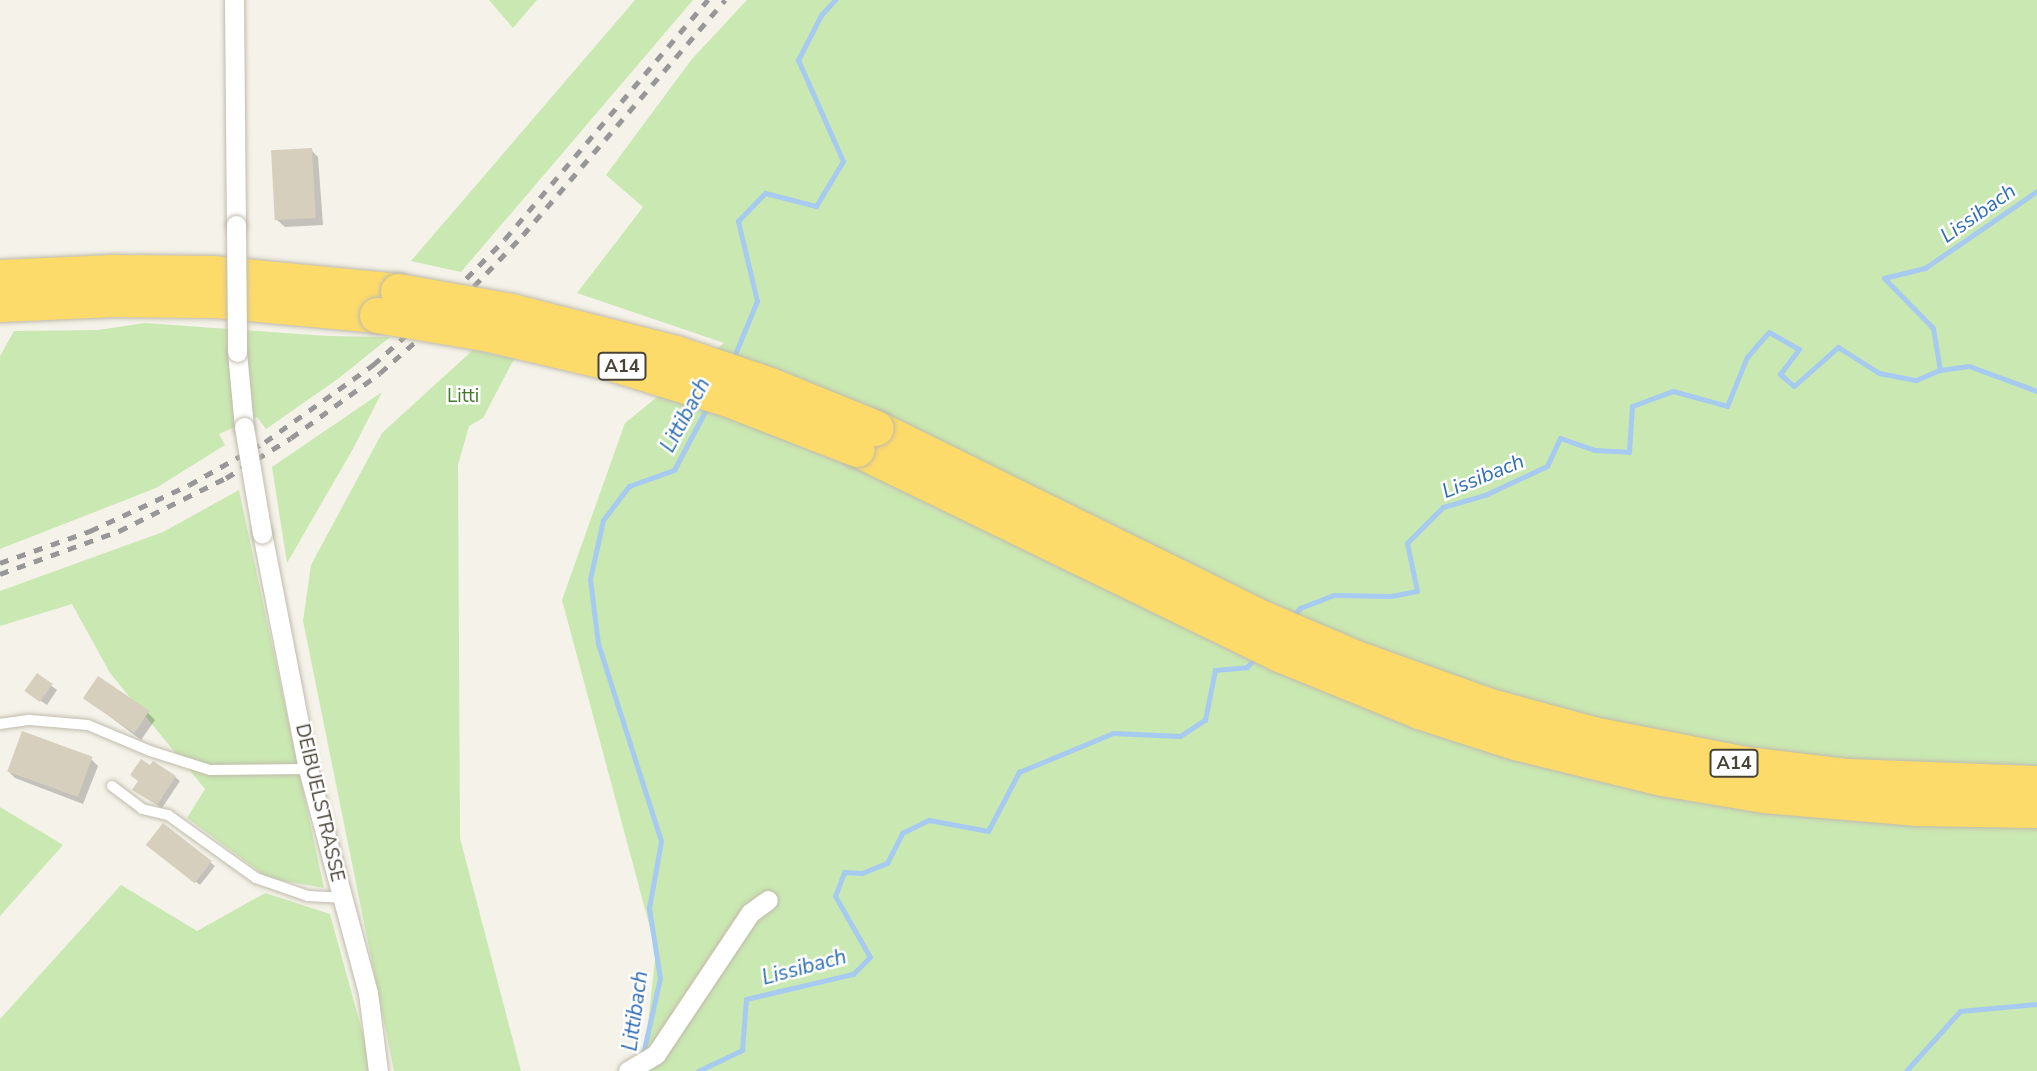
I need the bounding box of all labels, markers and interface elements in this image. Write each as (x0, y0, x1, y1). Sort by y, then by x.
water label: Lissibach (1935, 178, 2021, 248)
road number: A14 (598, 352, 646, 380)
water label: Littibach (655, 374, 715, 456)
park label: Litti (447, 386, 479, 408)
water label: Lissibach (1438, 448, 1528, 504)
street label: DEIBUELSTRASSE (290, 722, 348, 884)
road number: A14 (1710, 748, 1758, 778)
water label: Lissibach (759, 944, 849, 990)
water label: Littibach (617, 969, 653, 1053)

